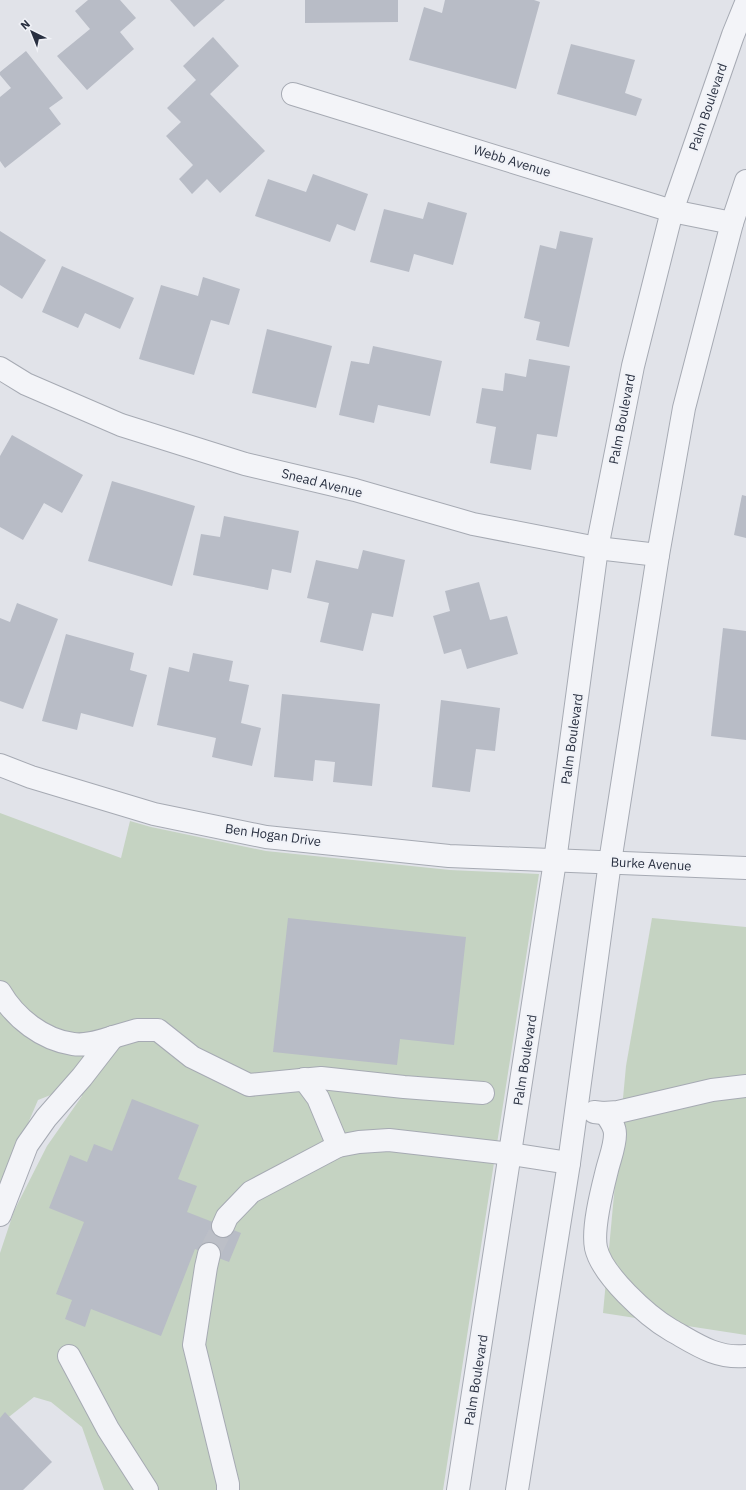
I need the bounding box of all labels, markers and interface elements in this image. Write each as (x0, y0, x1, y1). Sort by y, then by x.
north arrow (12, 12, 52, 52)
text: N (17, 17, 33, 33)
street label: Palm Boulevard (685, 61, 731, 153)
street label: Webb Avenue (471, 141, 553, 181)
street label: Palm Boulevard (605, 372, 639, 466)
street label: Snead Avenue (280, 465, 364, 501)
street label: Palm Boulevard (557, 692, 587, 786)
street label: Ben Hogan Drive (224, 820, 322, 850)
street label: Burke Avenue (610, 853, 692, 875)
street label: Palm Boulevard (509, 1013, 541, 1107)
street label: Palm Boulevard (460, 1333, 492, 1427)

